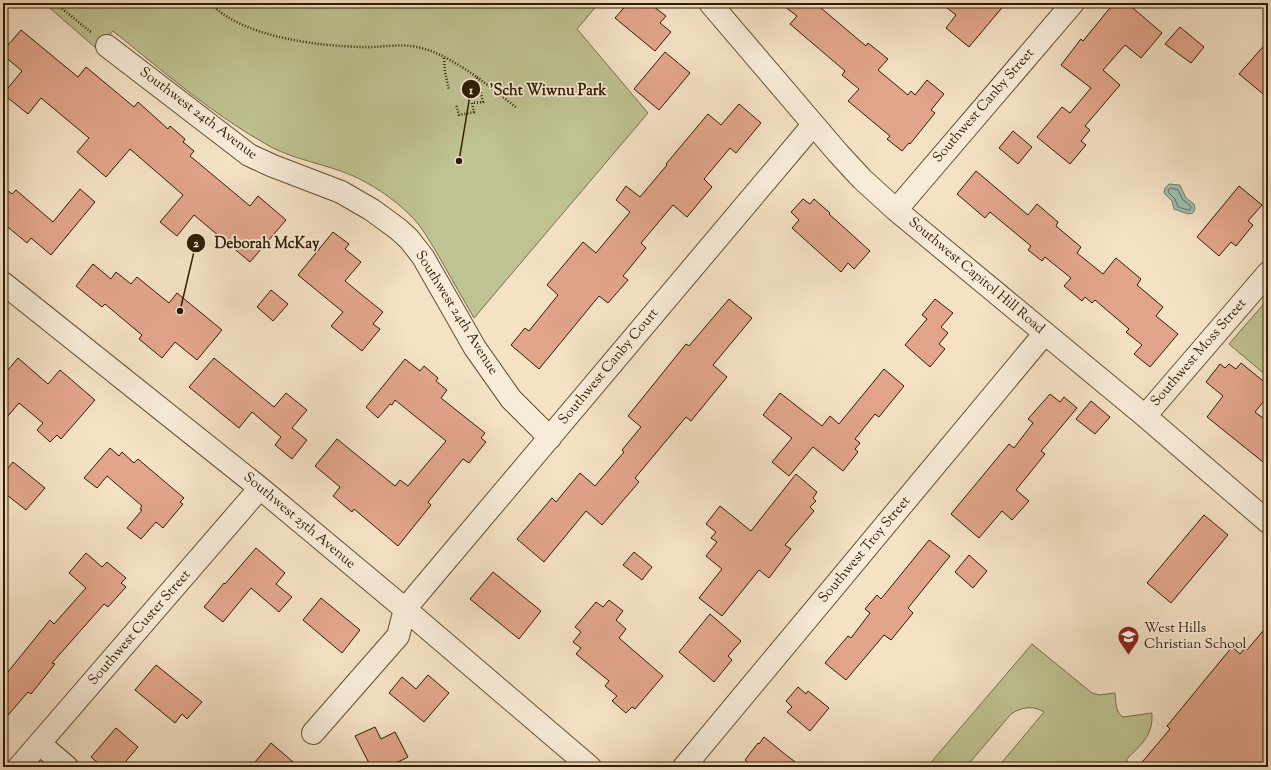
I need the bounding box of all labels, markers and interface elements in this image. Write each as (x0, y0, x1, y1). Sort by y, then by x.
street label: Southwest Canby Street (929, 44, 1040, 168)
street label: Southwest 24th Avenue (135, 63, 261, 165)
callout: 'Scht Wiwnu Park (461, 76, 614, 103)
text: 'Scht Wiwnu Park (489, 81, 607, 102)
text: 1 (468, 82, 474, 100)
street label: Southwest Capitol Hill Road (904, 213, 1049, 339)
callout: Deborah McKay (186, 229, 327, 256)
text: Deborah McKay (214, 234, 320, 255)
text: 2 (193, 235, 199, 253)
street label: Southwest 24th Avenue (410, 247, 502, 379)
street label: Southwest Moss Street (1146, 294, 1252, 411)
street label: Southwest Canby Court (554, 304, 664, 429)
street label: Southwest 25th Avenue (239, 468, 359, 574)
street label: Southwest Troy Street (814, 492, 916, 608)
street label: Southwest Custer Street (84, 566, 196, 690)
place label: West Hills Christian School (1144, 619, 1247, 655)
school or university icon: West Hills Christian School (1115, 624, 1141, 657)

